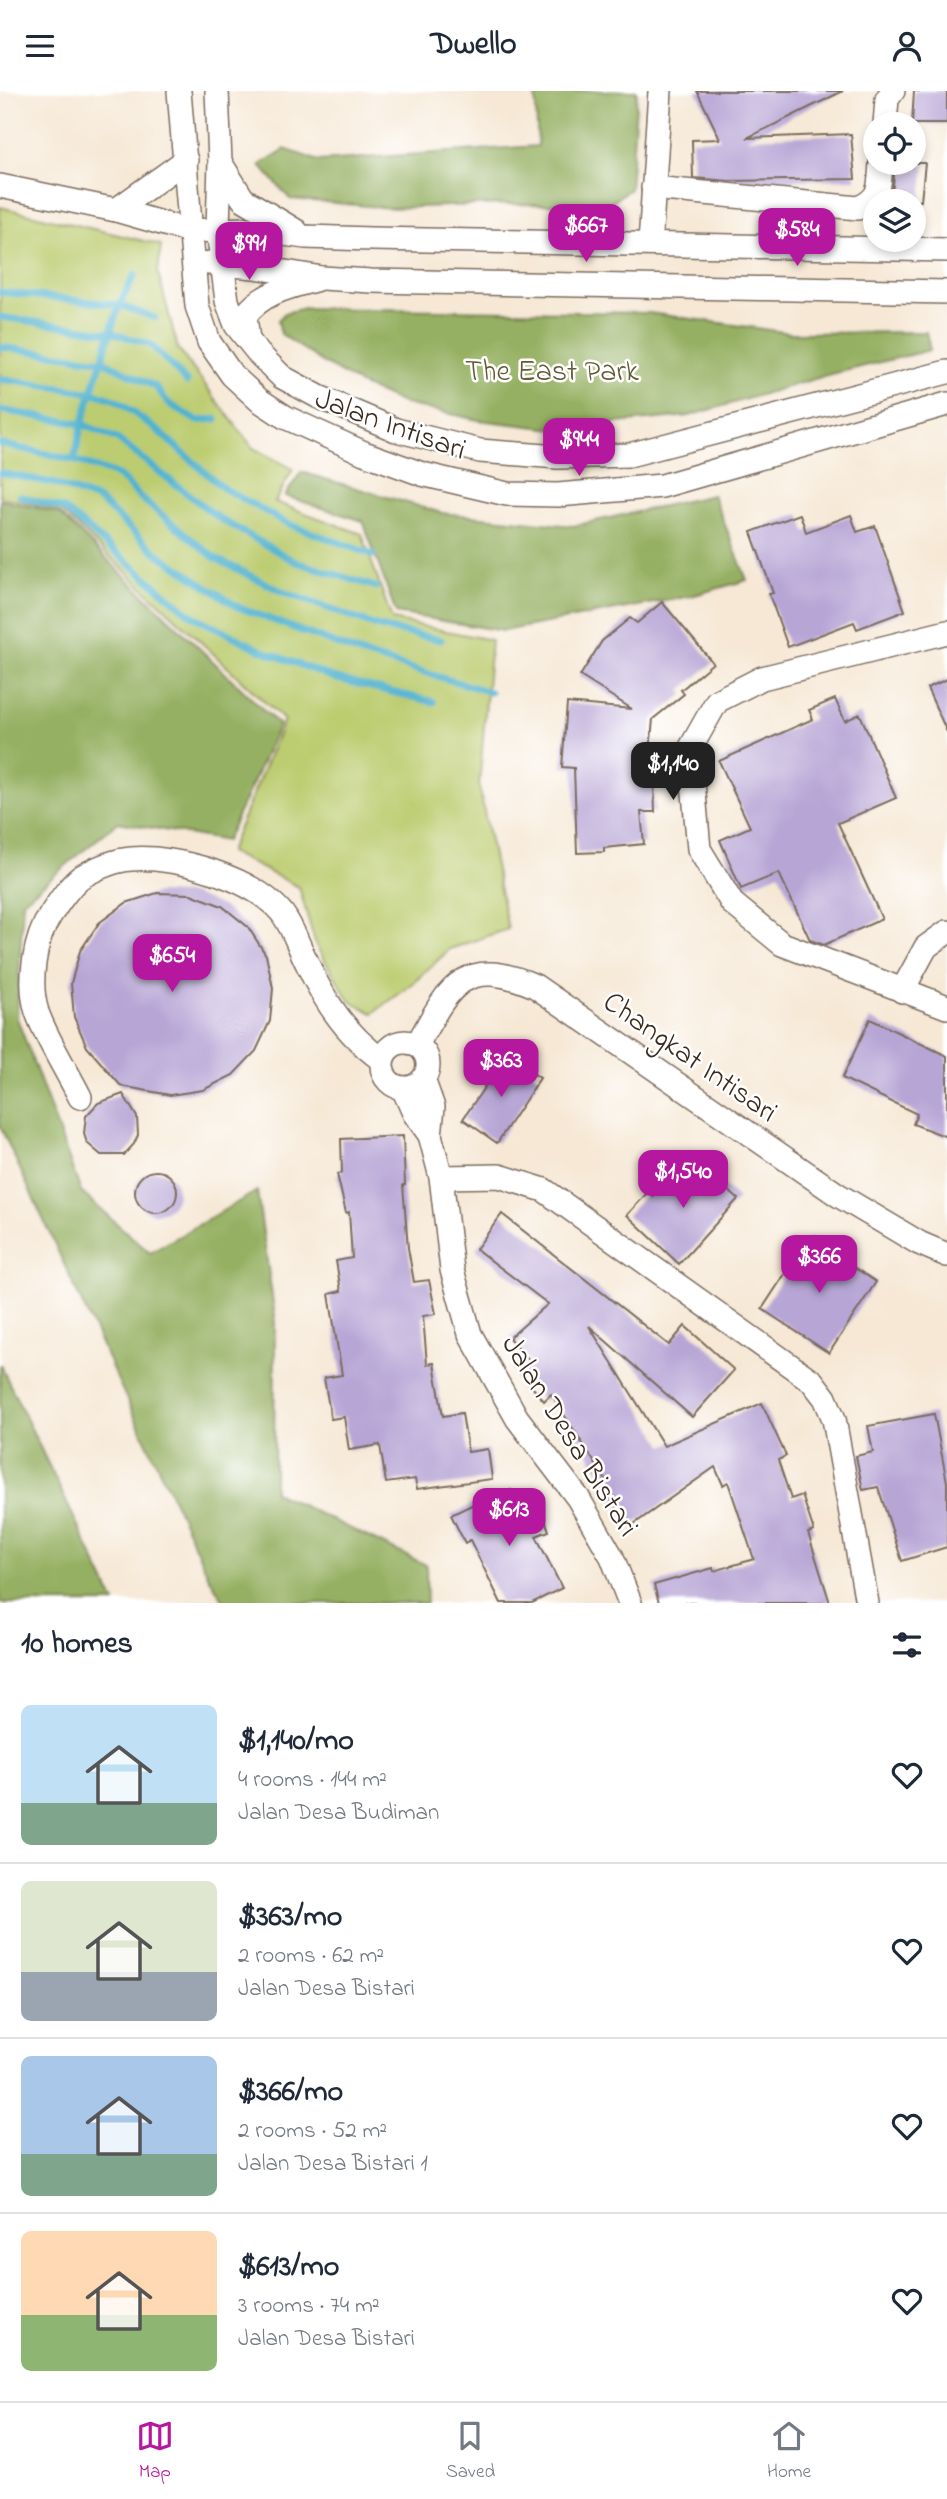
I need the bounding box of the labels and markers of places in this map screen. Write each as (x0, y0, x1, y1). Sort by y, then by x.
pin: $667 (545, 205, 627, 264)
pin: $584 (756, 209, 838, 268)
pin: $991 (208, 223, 290, 282)
pin: $944 (538, 419, 620, 478)
pin: $1,140 (616, 743, 730, 802)
pin: $654 (131, 935, 213, 994)
pin: $363 (460, 1039, 542, 1099)
pin: $1,540 (626, 1151, 740, 1210)
pin: $366 (778, 1235, 860, 1295)
pin: $613 (468, 1489, 550, 1548)

